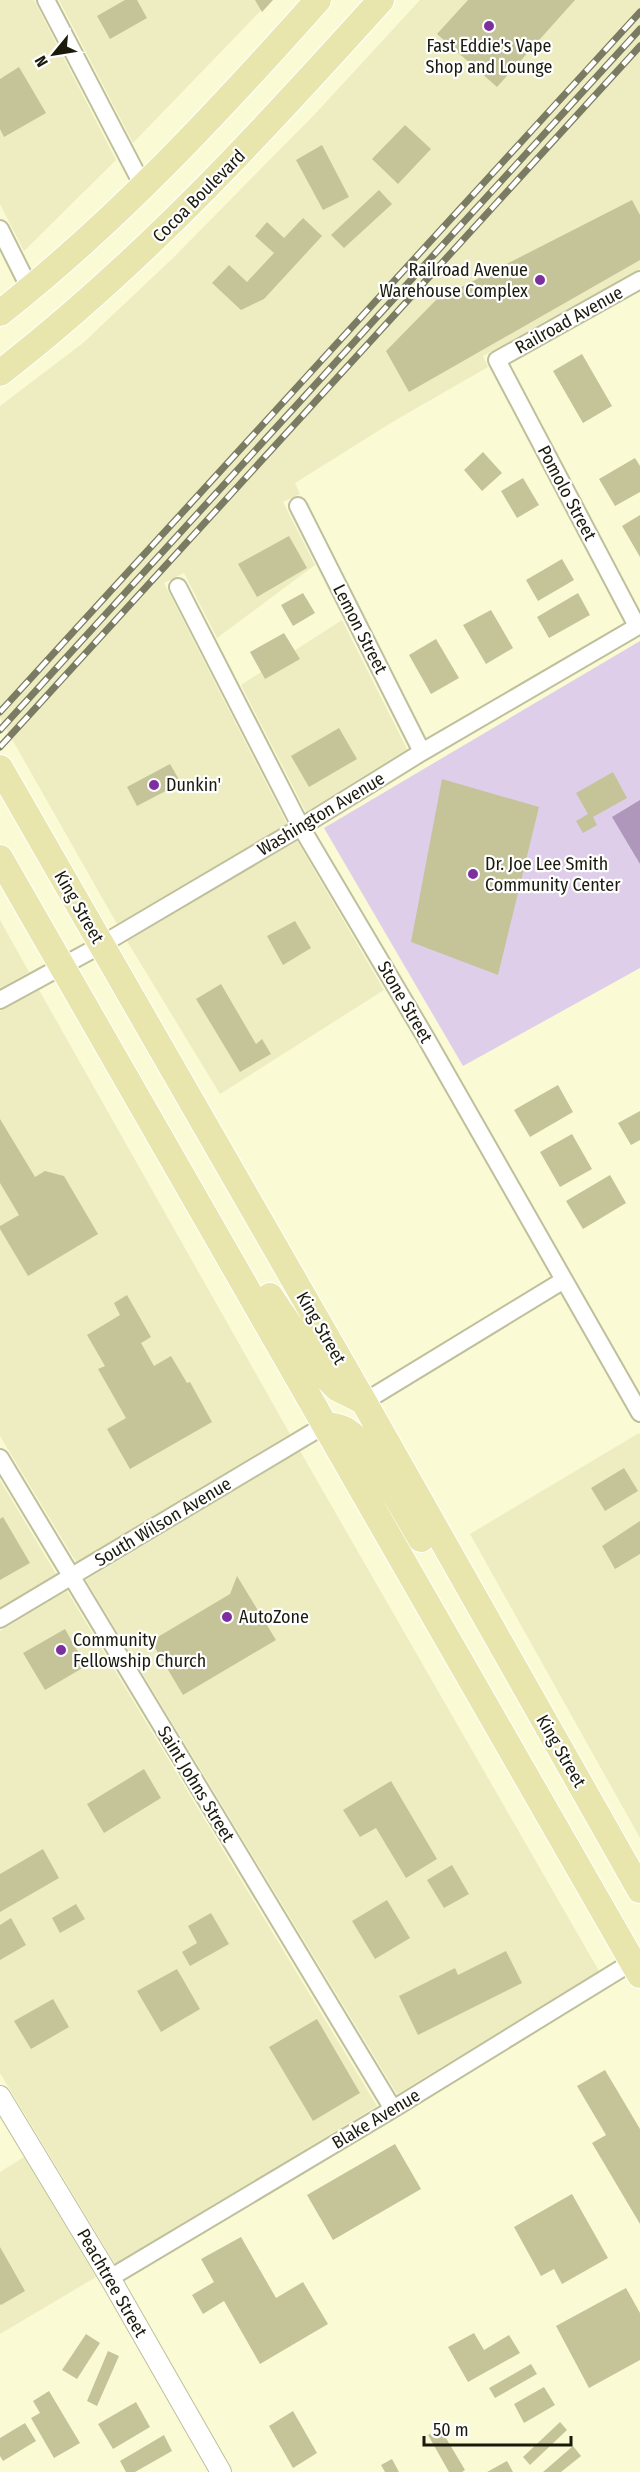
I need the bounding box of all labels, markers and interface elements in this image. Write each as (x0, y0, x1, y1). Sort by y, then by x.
marker: Fast Eddie's Vape Shop and Lounge (482, 19, 496, 33)
north arrow (24, 24, 84, 84)
place label: Fast Eddie's Vape Shop and Lounge (426, 35, 553, 78)
text: N (31, 52, 52, 70)
street label: Cocoa Boulevard (148, 145, 250, 247)
place label: Railroad Avenue Warehouse Complex (379, 259, 528, 302)
marker: Railroad Avenue Warehouse Complex (533, 273, 547, 287)
street label: Railroad Avenue (511, 281, 627, 359)
street label: Pomolo Street (533, 442, 601, 544)
street label: Lemon Street (328, 580, 392, 678)
street label: Washington Avenue (254, 767, 389, 861)
place label: Dunkin' (166, 774, 221, 796)
marker: Dunkin' (147, 778, 161, 792)
place label: Dr. Joe Lee Smith Community Center (485, 853, 621, 896)
street label: King Street (49, 867, 109, 947)
marker: Dr. Joe Lee Smith Community Center (466, 867, 480, 881)
street label: Stone Street (373, 957, 437, 1047)
street label: King Street (291, 1288, 351, 1368)
street label: South Wilson Avenue (91, 1473, 235, 1571)
place label: AutoZone (239, 1606, 309, 1628)
marker: AutoZone (220, 1610, 234, 1624)
place label: Community Fellowship Church (73, 1629, 206, 1672)
marker: Community Fellowship Church (54, 1643, 68, 1657)
street label: King Street (531, 1711, 591, 1791)
street label: Saint Johns Street (153, 1722, 239, 1846)
street label: Blake Avenue (328, 2084, 424, 2154)
street label: Peachtree Street (72, 2225, 152, 2341)
scale bar (424, 2409, 571, 2447)
text: 50 m (433, 2419, 469, 2441)

